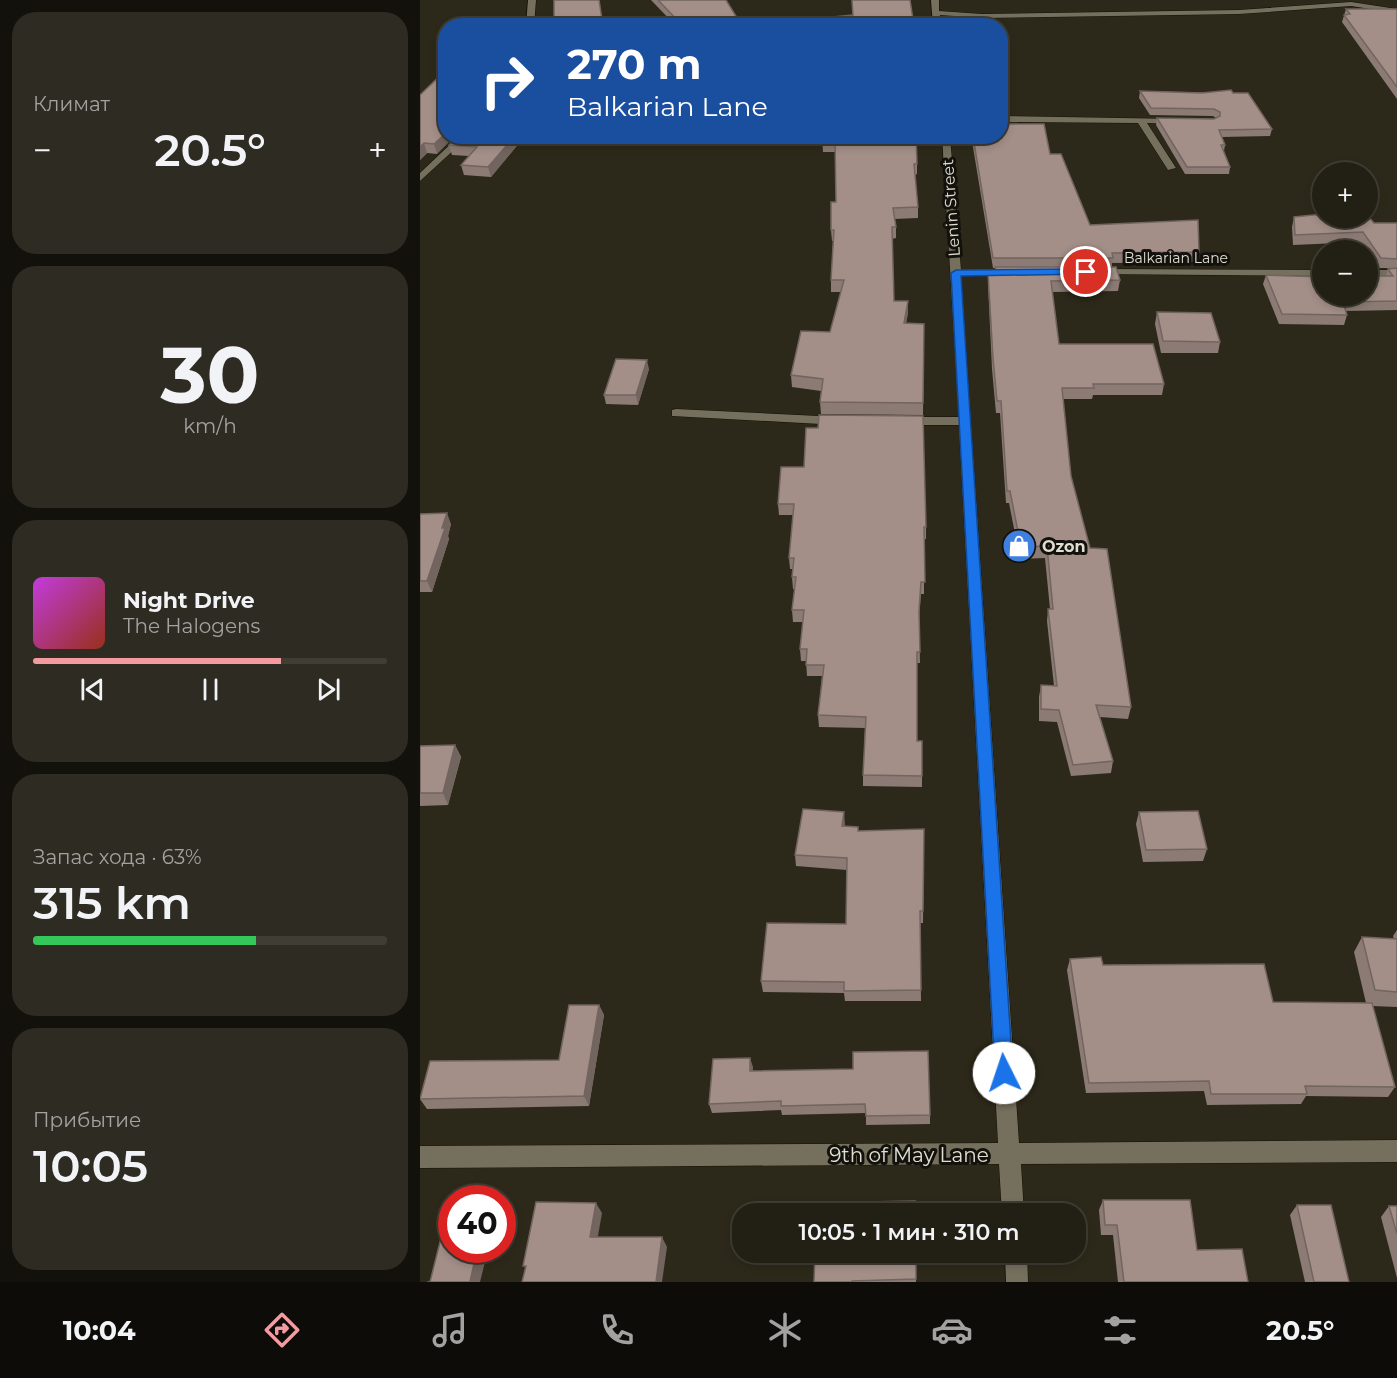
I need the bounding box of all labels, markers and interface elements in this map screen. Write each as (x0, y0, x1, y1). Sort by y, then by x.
text: 270 m (567, 38, 701, 90)
icon: right (468, 42, 546, 120)
text: Balkarian Lane (567, 90, 768, 123)
text: Климат (33, 92, 110, 116)
text: 20.5° (154, 122, 266, 177)
text: − (33, 130, 52, 170)
text: + (368, 130, 387, 170)
street label: Lenin Street (938, 158, 964, 257)
map controls (1312, 162, 1378, 306)
button: + (1312, 162, 1378, 228)
button: − (1312, 240, 1378, 306)
pin (1060, 246, 1111, 297)
street label: Balkarian Lane (1124, 249, 1228, 267)
icon: arrive (1069, 255, 1102, 288)
text: 30 (160, 327, 260, 423)
text: km/h (183, 414, 237, 438)
shop icon: Ozon (1001, 528, 1037, 564)
place label: Ozon (1042, 537, 1086, 556)
text: Night Drive (123, 587, 255, 614)
text: The Halogens (123, 614, 260, 638)
icon: previous (76, 673, 109, 706)
icon: pause (194, 673, 227, 706)
icon: next (312, 673, 345, 706)
text: Запас хода · 63% (33, 845, 202, 869)
text: 315 km (33, 875, 191, 930)
position arrow (972, 1041, 1036, 1105)
text: Прибытие (33, 1108, 141, 1132)
text: 10:05 (33, 1138, 148, 1193)
street label: 9th of May Lane (829, 1143, 989, 1167)
speed limit sign: 40 (438, 1185, 516, 1263)
text: 10:05 · 1 мин · 310 m (799, 1219, 1019, 1246)
icon: directions (261, 1309, 303, 1351)
icon: music (429, 1309, 471, 1351)
icon: phone (596, 1309, 638, 1351)
icon: climate (764, 1309, 806, 1351)
icon: car (931, 1309, 973, 1351)
icon: filters (1099, 1309, 1141, 1351)
text: 10:04 (63, 1314, 136, 1347)
text: 20.5° (1266, 1314, 1334, 1347)

